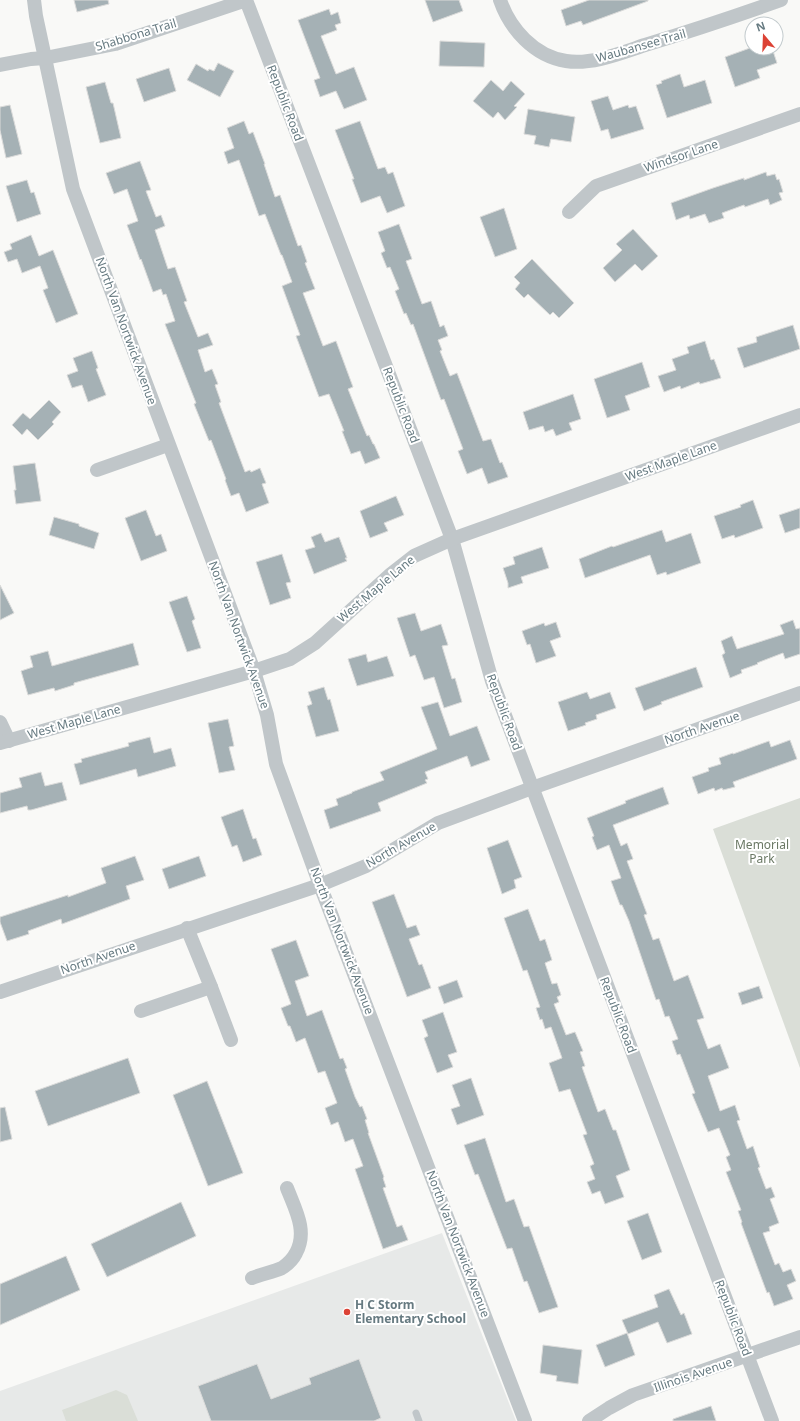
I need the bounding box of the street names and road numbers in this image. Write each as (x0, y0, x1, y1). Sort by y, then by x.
street label: Shabbona Trail (93, 14, 178, 55)
street label: Waubansee Trail (594, 25, 688, 66)
street label: Republic Road (263, 62, 308, 143)
street label: Windsor Lane (642, 135, 720, 176)
street label: North Van Nortwick Avenue (92, 255, 161, 407)
street label: Republic Road (379, 364, 424, 445)
street label: West Maple Lane (623, 436, 719, 485)
street label: West Maple Lane (333, 551, 418, 626)
street label: North Van Nortwick Avenue (205, 559, 274, 711)
street label: Republic Road (483, 671, 526, 752)
street label: West Maple Lane (25, 700, 123, 743)
street label: North Avenue (662, 707, 742, 748)
street label: North Avenue (363, 818, 439, 872)
street label: North Van Nortwick Avenue (307, 865, 378, 1017)
street label: North Avenue (58, 937, 138, 978)
street label: Republic Road (596, 974, 641, 1055)
street label: North Van Nortwick Avenue (423, 1168, 494, 1320)
street label: Republic Road (711, 1277, 756, 1358)
street label: Illinois Avenue (651, 1353, 735, 1396)

